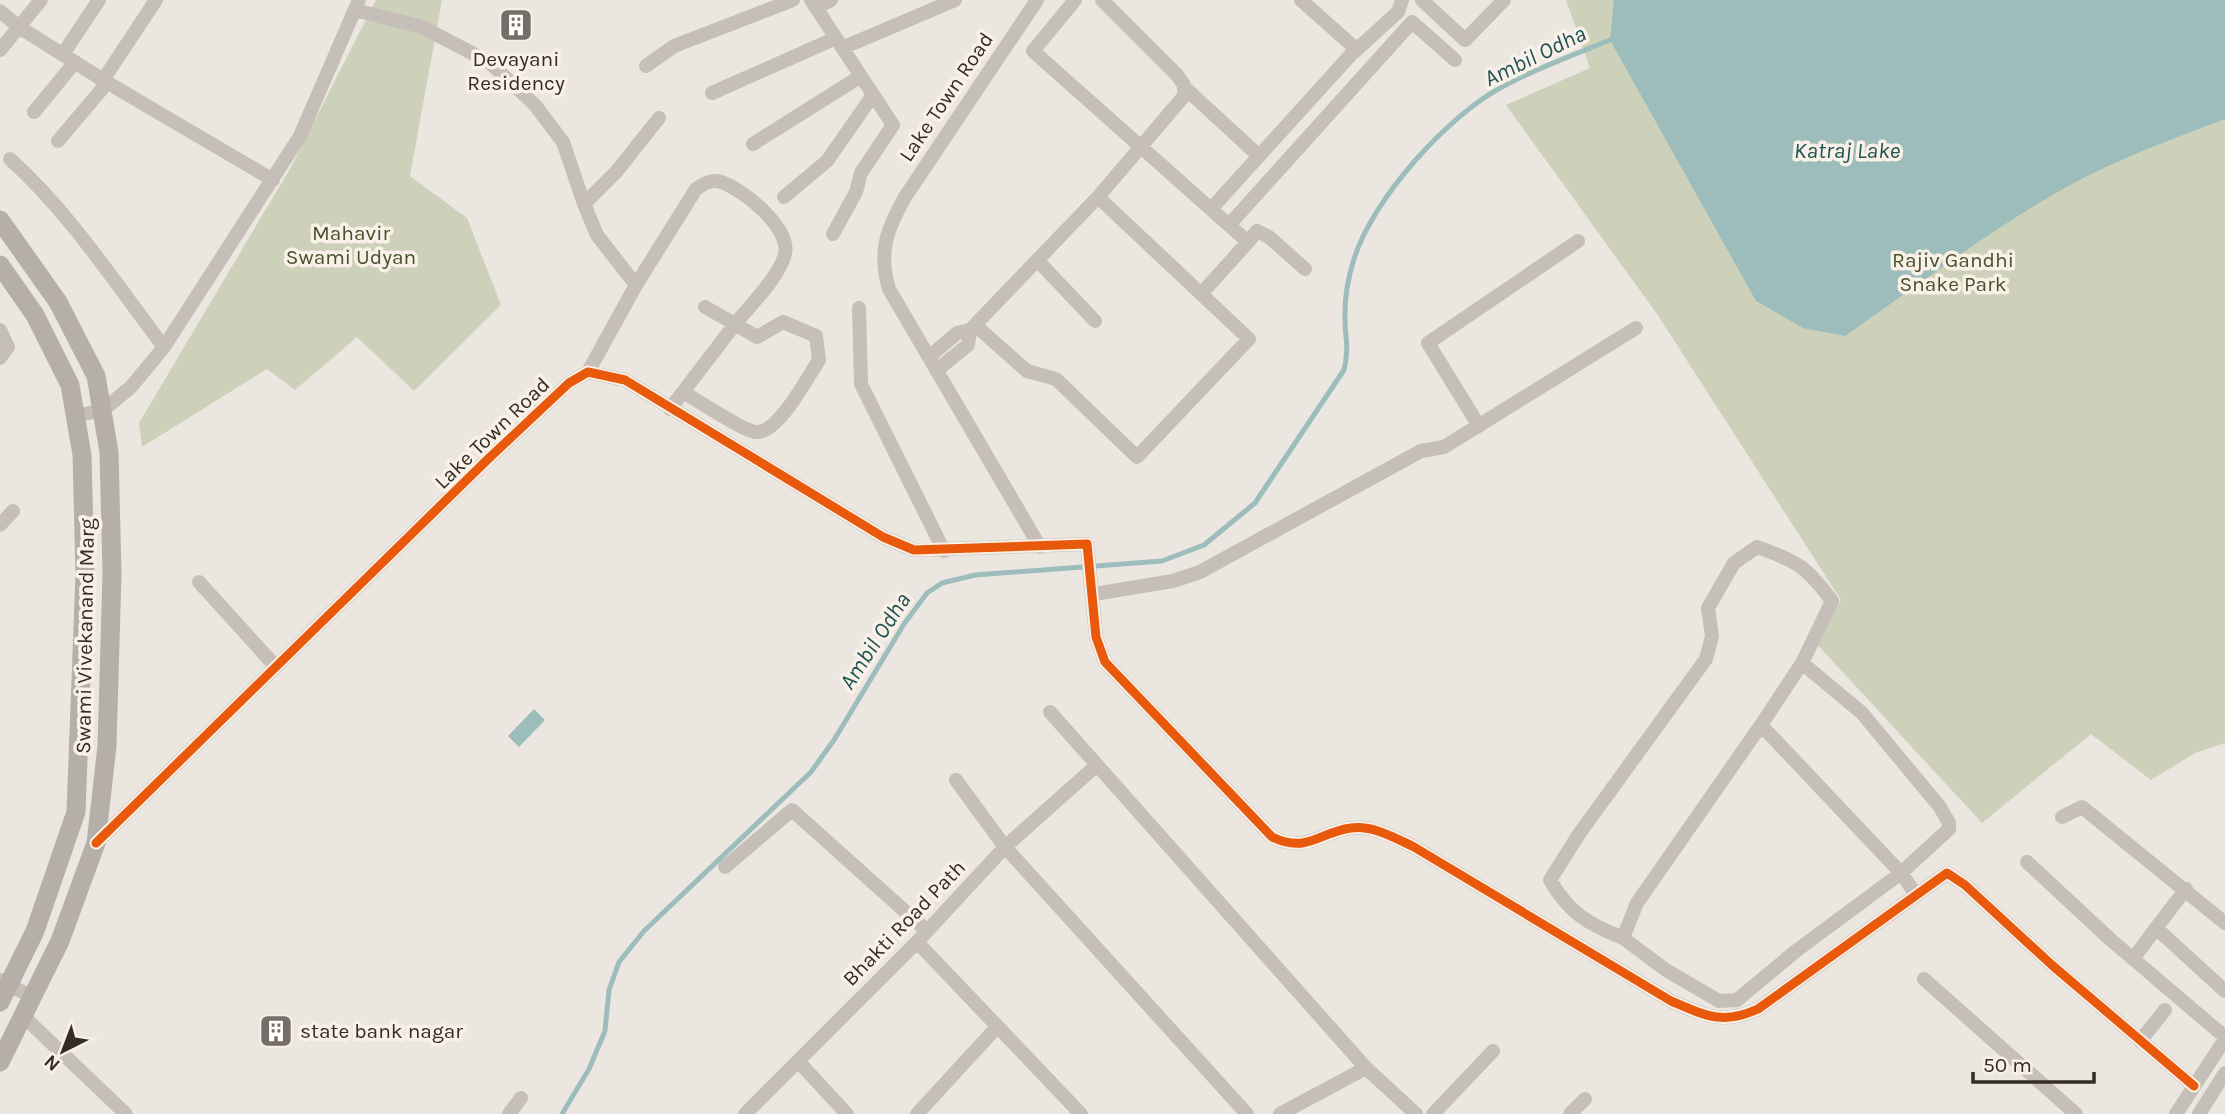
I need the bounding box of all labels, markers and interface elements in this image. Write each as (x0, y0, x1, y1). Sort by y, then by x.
building icon: Devayani Residency (497, 6, 535, 44)
water label: Ambil Odha (1480, 20, 1590, 92)
street label: Lake Town Road (894, 28, 998, 166)
place label: Devayani Residency (467, 47, 565, 95)
water label: Katraj Lake (1794, 137, 1901, 164)
park label: Mahavir Swami Udyan (286, 221, 416, 269)
park label: Rajiv Gandhi Snake Park (1892, 248, 2014, 296)
street label: Lake Town Road (430, 372, 554, 494)
street label: Swami Vivekanand Marg (71, 518, 99, 754)
water label: Ambil Odha (834, 588, 916, 694)
street label: Bhakti Road Path (838, 855, 970, 991)
building icon: state bank nagar (257, 1012, 295, 1050)
north arrow (28, 1016, 98, 1086)
place label: state bank nagar (300, 1019, 463, 1043)
scale bar (1973, 1040, 2094, 1084)
text: N (40, 1050, 65, 1076)
text: 50 m (1983, 1053, 2032, 1077)

